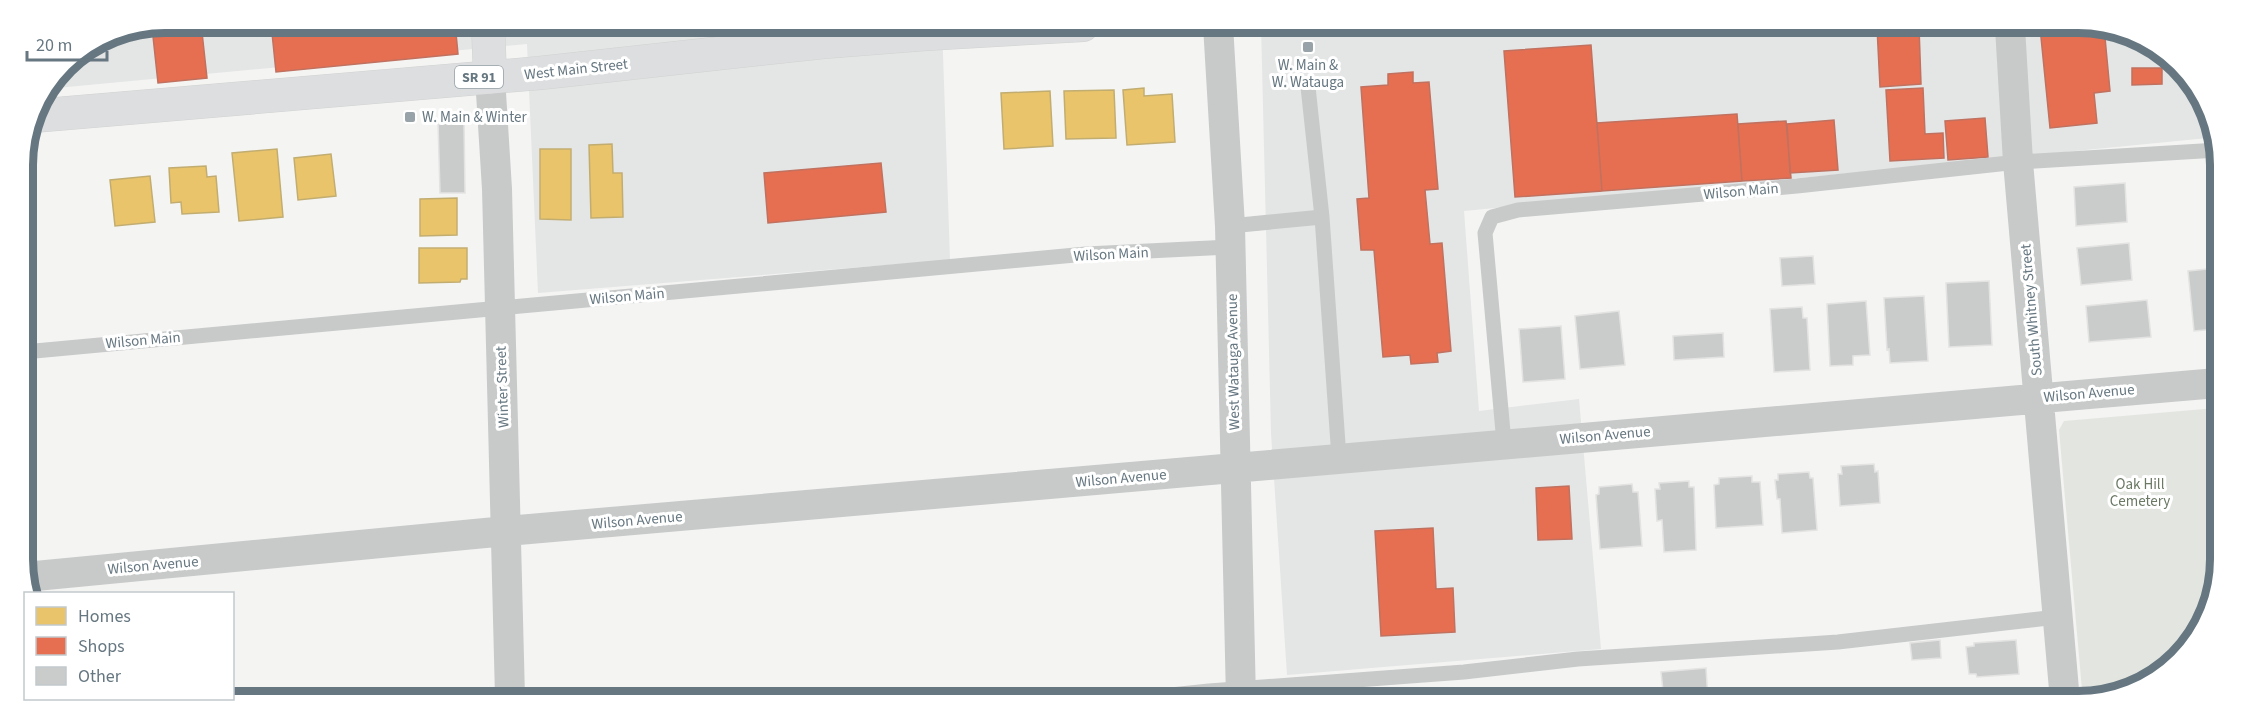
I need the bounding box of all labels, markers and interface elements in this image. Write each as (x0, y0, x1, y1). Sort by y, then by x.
scale bar (27, 24, 106, 62)
text: 20 m (36, 33, 72, 58)
marker: W. Main & W. Watauga (1301, 40, 1315, 54)
street label: West Main Street (523, 54, 629, 85)
place label: W. Main & W. Watauga (1272, 55, 1344, 93)
road number: SR 91 (455, 66, 503, 88)
place label: W. Main & Winter (422, 107, 528, 128)
marker: W. Main & Winter (403, 110, 417, 124)
street label: Wilson Main (1703, 178, 1779, 205)
street label: Wilson Main (1073, 242, 1149, 267)
street label: South Whitney Street (2015, 243, 2048, 377)
street label: Wilson Main (589, 283, 665, 310)
street label: West Watauga Avenue (1222, 293, 1245, 431)
street label: Wilson Main (105, 327, 181, 354)
street label: Winter Street (491, 346, 514, 428)
street label: Wilson Avenue (2043, 379, 2135, 408)
street label: Wilson Avenue (1559, 421, 1651, 450)
street label: Wilson Avenue (1075, 464, 1167, 493)
park label: Oak Hill Cemetery (2110, 474, 2170, 512)
street label: Wilson Avenue (591, 506, 683, 535)
street label: Wilson Avenue (107, 551, 199, 580)
legend (24, 592, 234, 700)
text: Homes (78, 604, 131, 629)
text: Shops (78, 634, 125, 659)
text: Other (78, 664, 122, 689)

